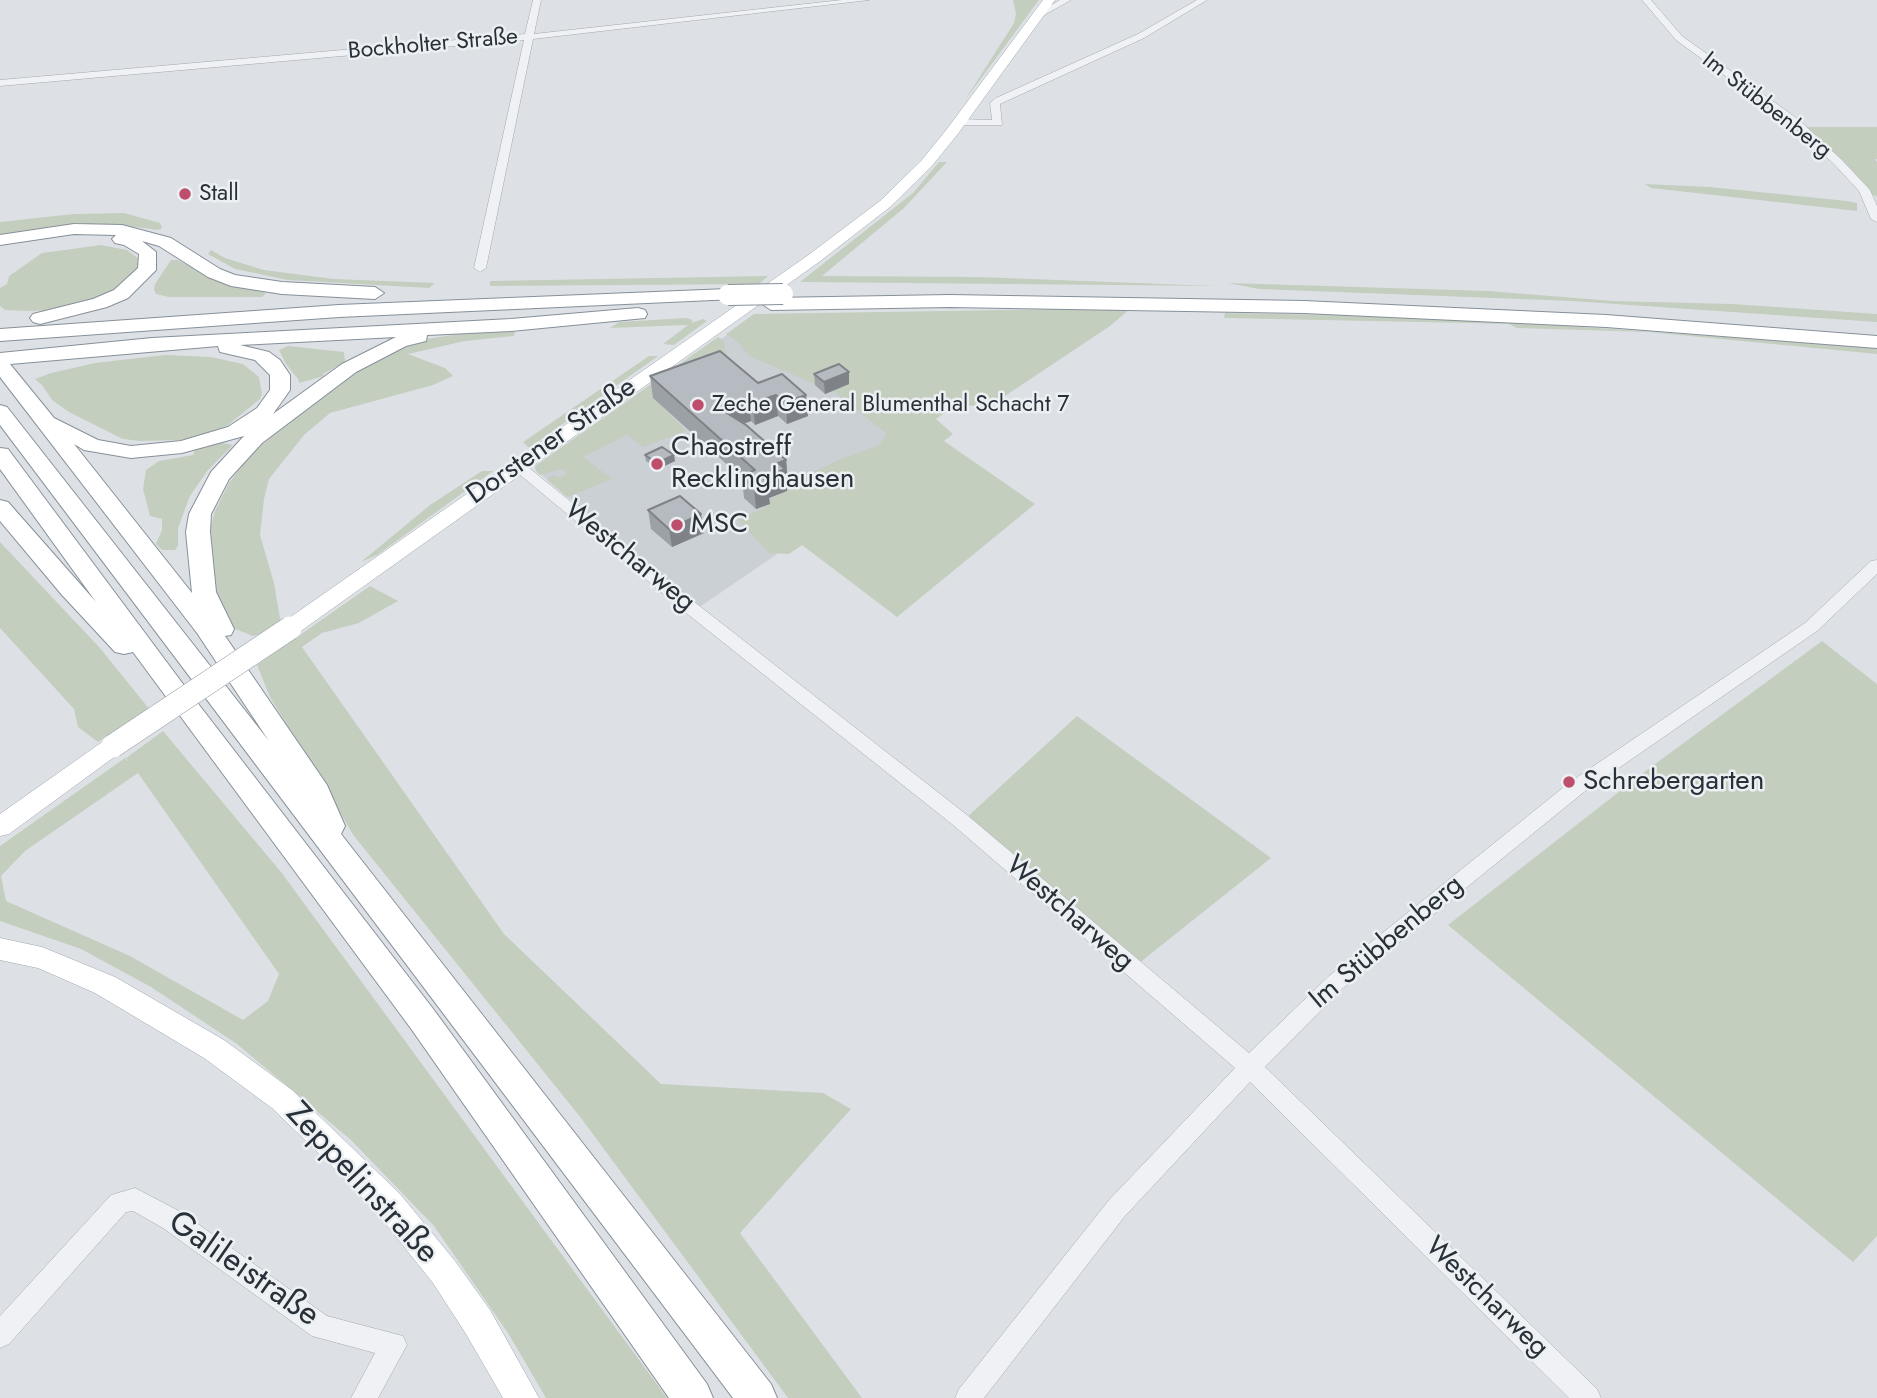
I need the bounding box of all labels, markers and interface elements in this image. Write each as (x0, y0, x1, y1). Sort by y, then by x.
street label: Bockholter Straße (347, 24, 519, 66)
street label: Im Stübbenberg (1696, 47, 1836, 165)
place label: Stall (199, 180, 239, 208)
marker: Stall (177, 186, 193, 202)
street label: Dorstener Straße (461, 371, 643, 513)
place label: Zeche General Blumenthal Schacht 7 (712, 391, 1069, 419)
marker: Zeche General Blumenthal Schacht 7 (690, 397, 706, 413)
place label: Chaostreff Recklinghausen (671, 431, 854, 497)
marker: Chaostreff Recklinghausen (649, 456, 665, 472)
street label: Westcharweg (557, 494, 701, 620)
place label: MSC (691, 508, 748, 542)
marker: MSC (669, 517, 685, 533)
place label: Schrebergarten (1583, 765, 1764, 799)
marker: Schrebergarten (1561, 774, 1577, 790)
street label: Westcharweg (998, 849, 1140, 979)
street label: Im Stübbenberg (1303, 869, 1471, 1017)
street label: Zeppelinstraße (276, 1095, 446, 1273)
street label: Galileistraße (160, 1204, 326, 1336)
street label: Westcharweg (1417, 1231, 1555, 1365)

